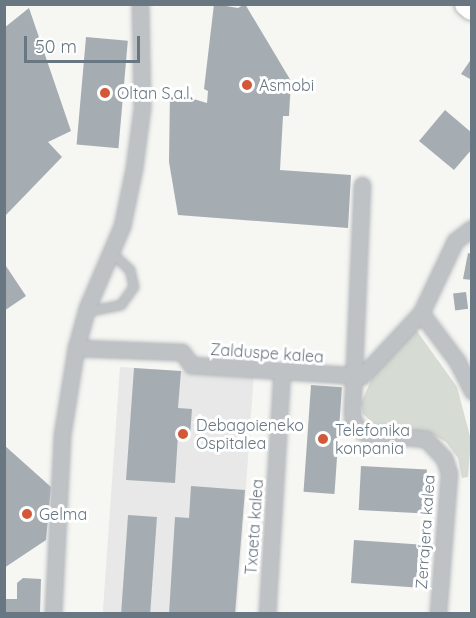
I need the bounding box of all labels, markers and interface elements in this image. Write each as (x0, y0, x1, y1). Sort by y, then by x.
scale bar (27, 24, 142, 62)
text: 50 m (35, 35, 77, 58)
place label: Asmobi (259, 75, 314, 95)
marker: Asmobi (240, 78, 254, 92)
place label: Oltan S.a.l. (117, 83, 193, 103)
marker: Oltan S.a.l. (98, 86, 112, 100)
street label: Zalduspe kalea (210, 339, 324, 367)
place label: Debagoieneko Ospitalea (196, 415, 304, 453)
place label: Telefonika konpania (335, 420, 410, 458)
marker: Debagoieneko Ospitalea (174, 425, 192, 443)
marker: Telefonika konpania (316, 432, 330, 446)
street label: Zerrajera kalea (411, 474, 439, 590)
street label: Txaeta kalea (241, 478, 267, 576)
place label: Gelma (39, 504, 87, 524)
marker: Gelma (20, 507, 34, 521)

